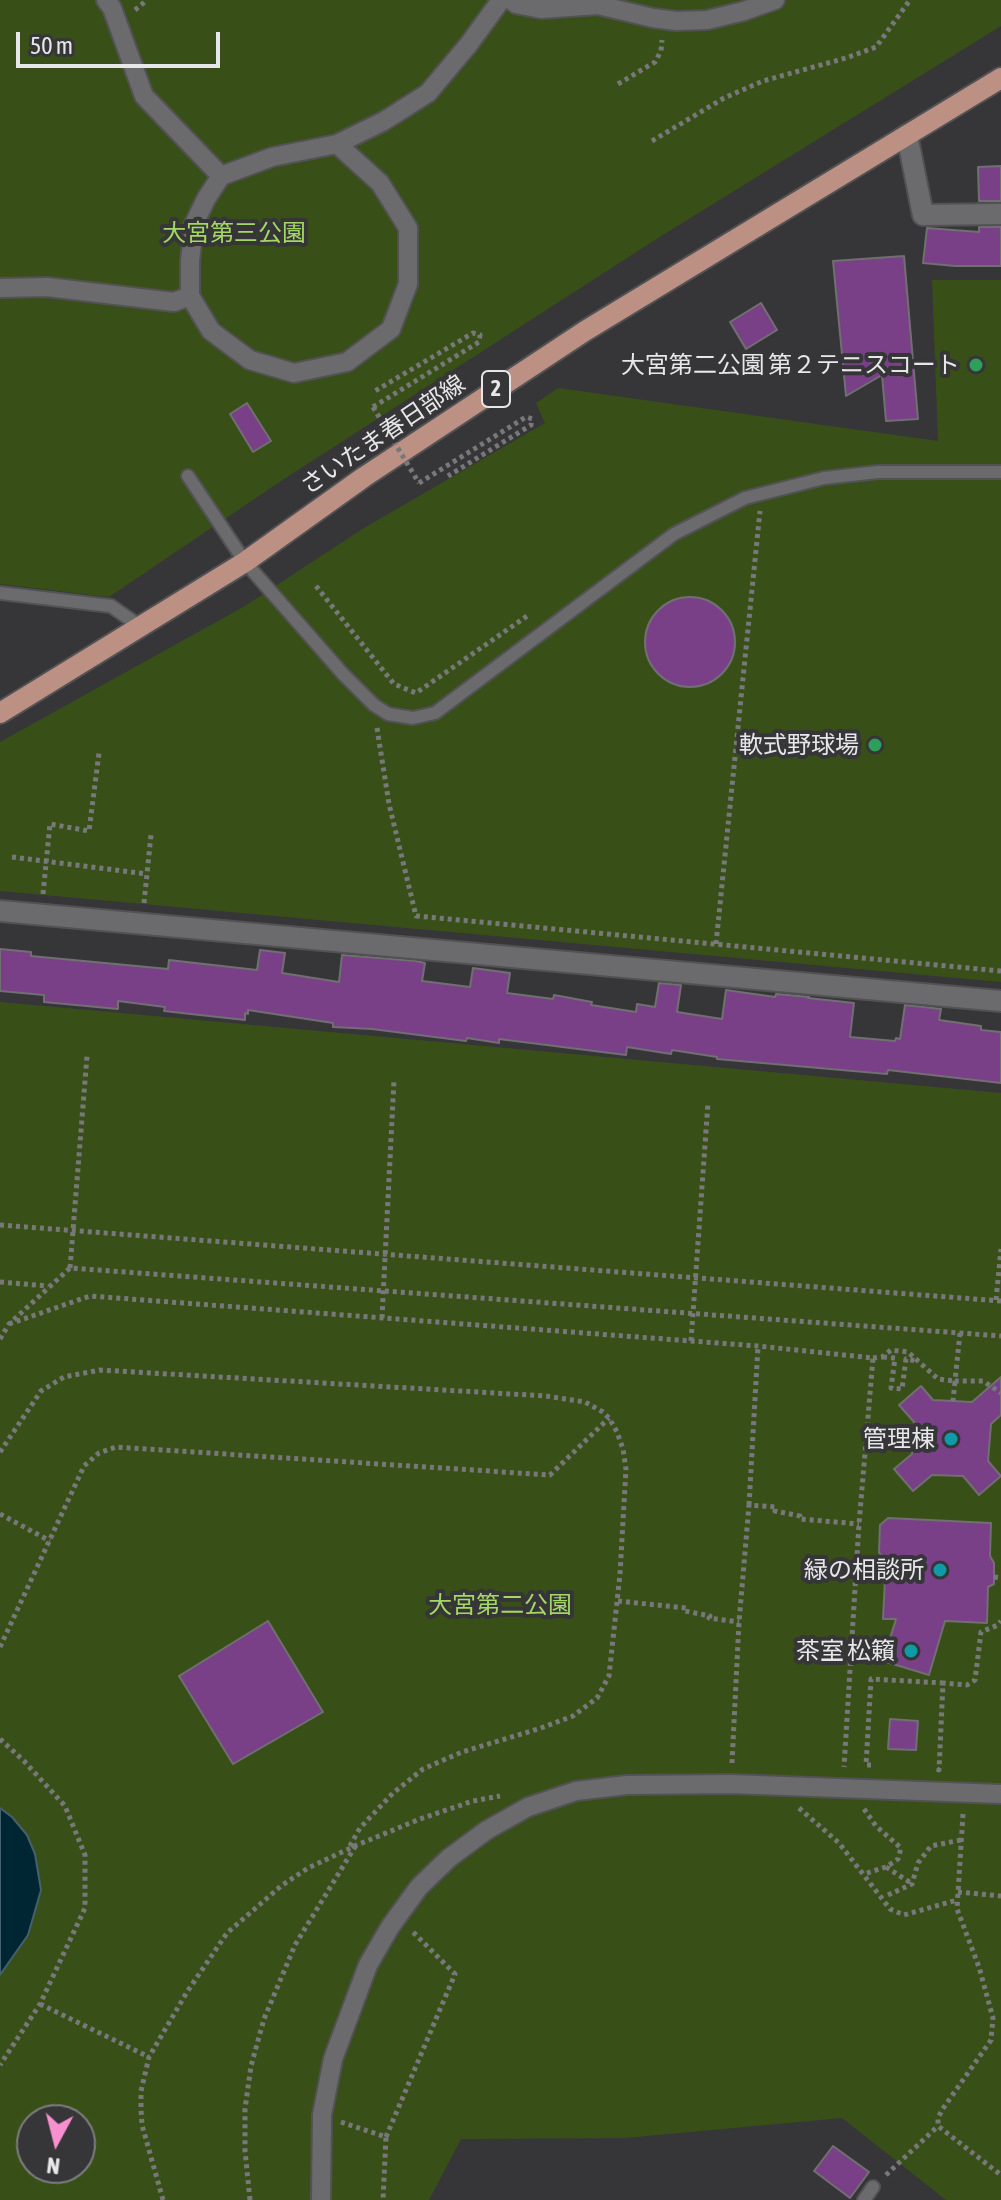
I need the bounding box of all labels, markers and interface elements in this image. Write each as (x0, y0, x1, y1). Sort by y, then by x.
scale bar (20, 16, 224, 66)
text: 50 m (30, 32, 73, 59)
park label: 大宮第三公園 (162, 219, 306, 247)
place label: 大宮第二公園 第２テニスコート (621, 351, 960, 379)
marker: 大宮第二公園 第２テニスコート (967, 356, 985, 374)
street label: さいたま春日部線 (295, 369, 471, 501)
road number: 2 (482, 371, 510, 407)
place label: 軟式野球場 (739, 731, 859, 759)
marker: 軟式野球場 (866, 736, 884, 754)
place label: 管理棟 (863, 1425, 935, 1453)
marker: 管理棟 (942, 1430, 960, 1448)
place label: 緑の相談所 (804, 1556, 924, 1584)
marker: 緑の相談所 (931, 1561, 949, 1579)
park label: 大宮第二公園 (428, 1591, 572, 1619)
place label: 茶室 松籟 (796, 1637, 895, 1665)
marker: 茶室 松籟 (902, 1642, 920, 1660)
north arrow (16, 2104, 96, 2184)
text: N (45, 2152, 61, 2180)

